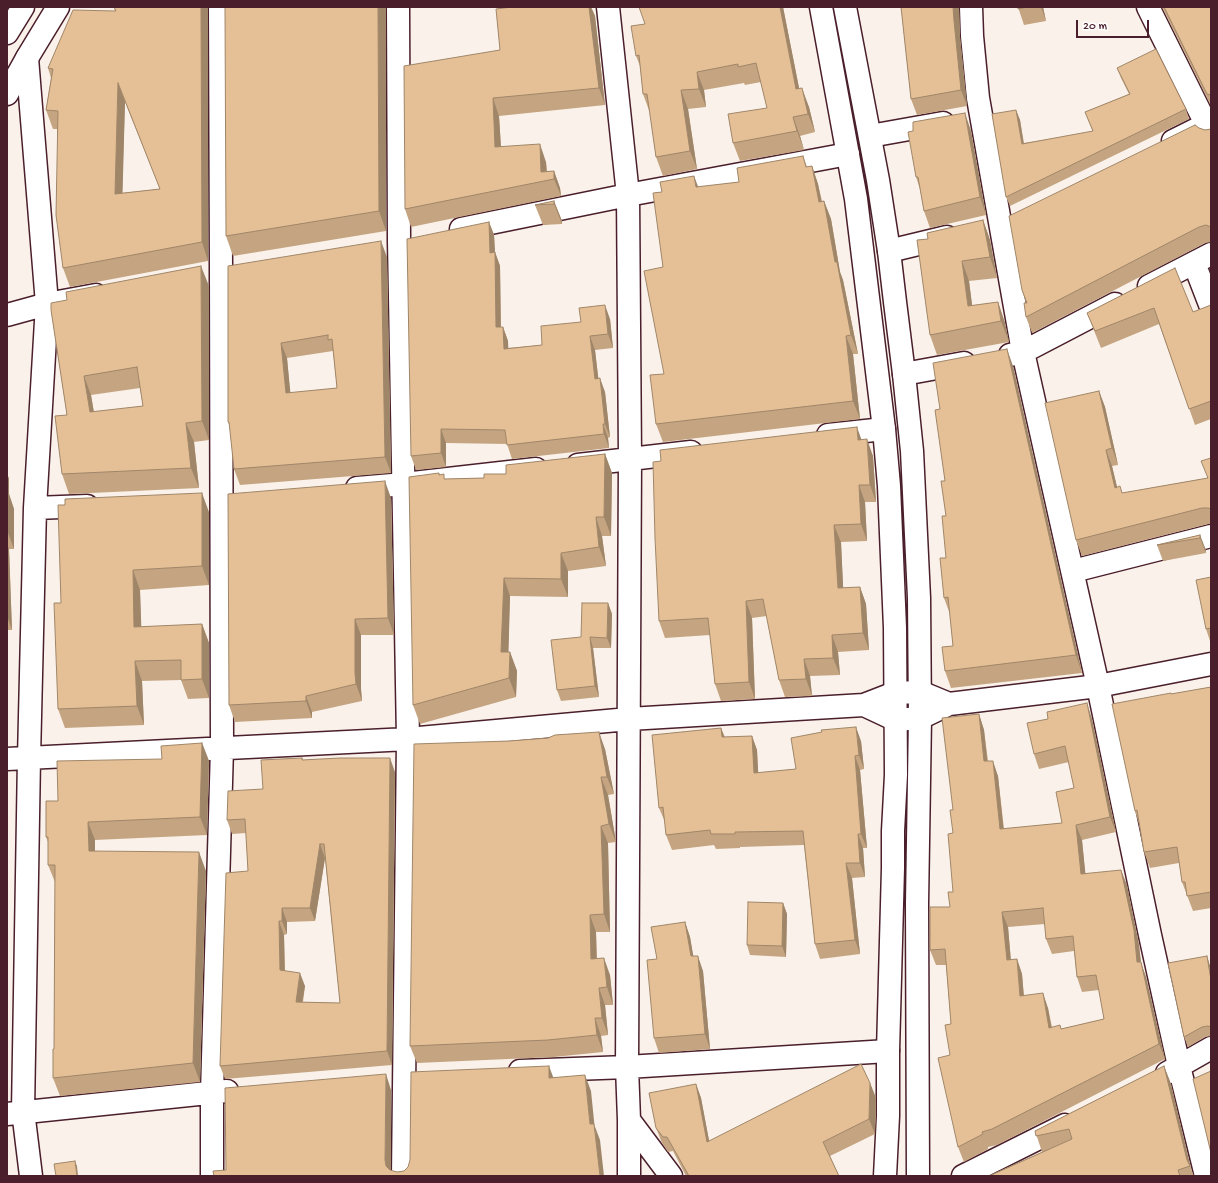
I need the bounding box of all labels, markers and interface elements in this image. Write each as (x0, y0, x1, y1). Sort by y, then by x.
scale bar (1078, 12, 1151, 38)
text: 20 m (1083, 20, 1107, 34)

